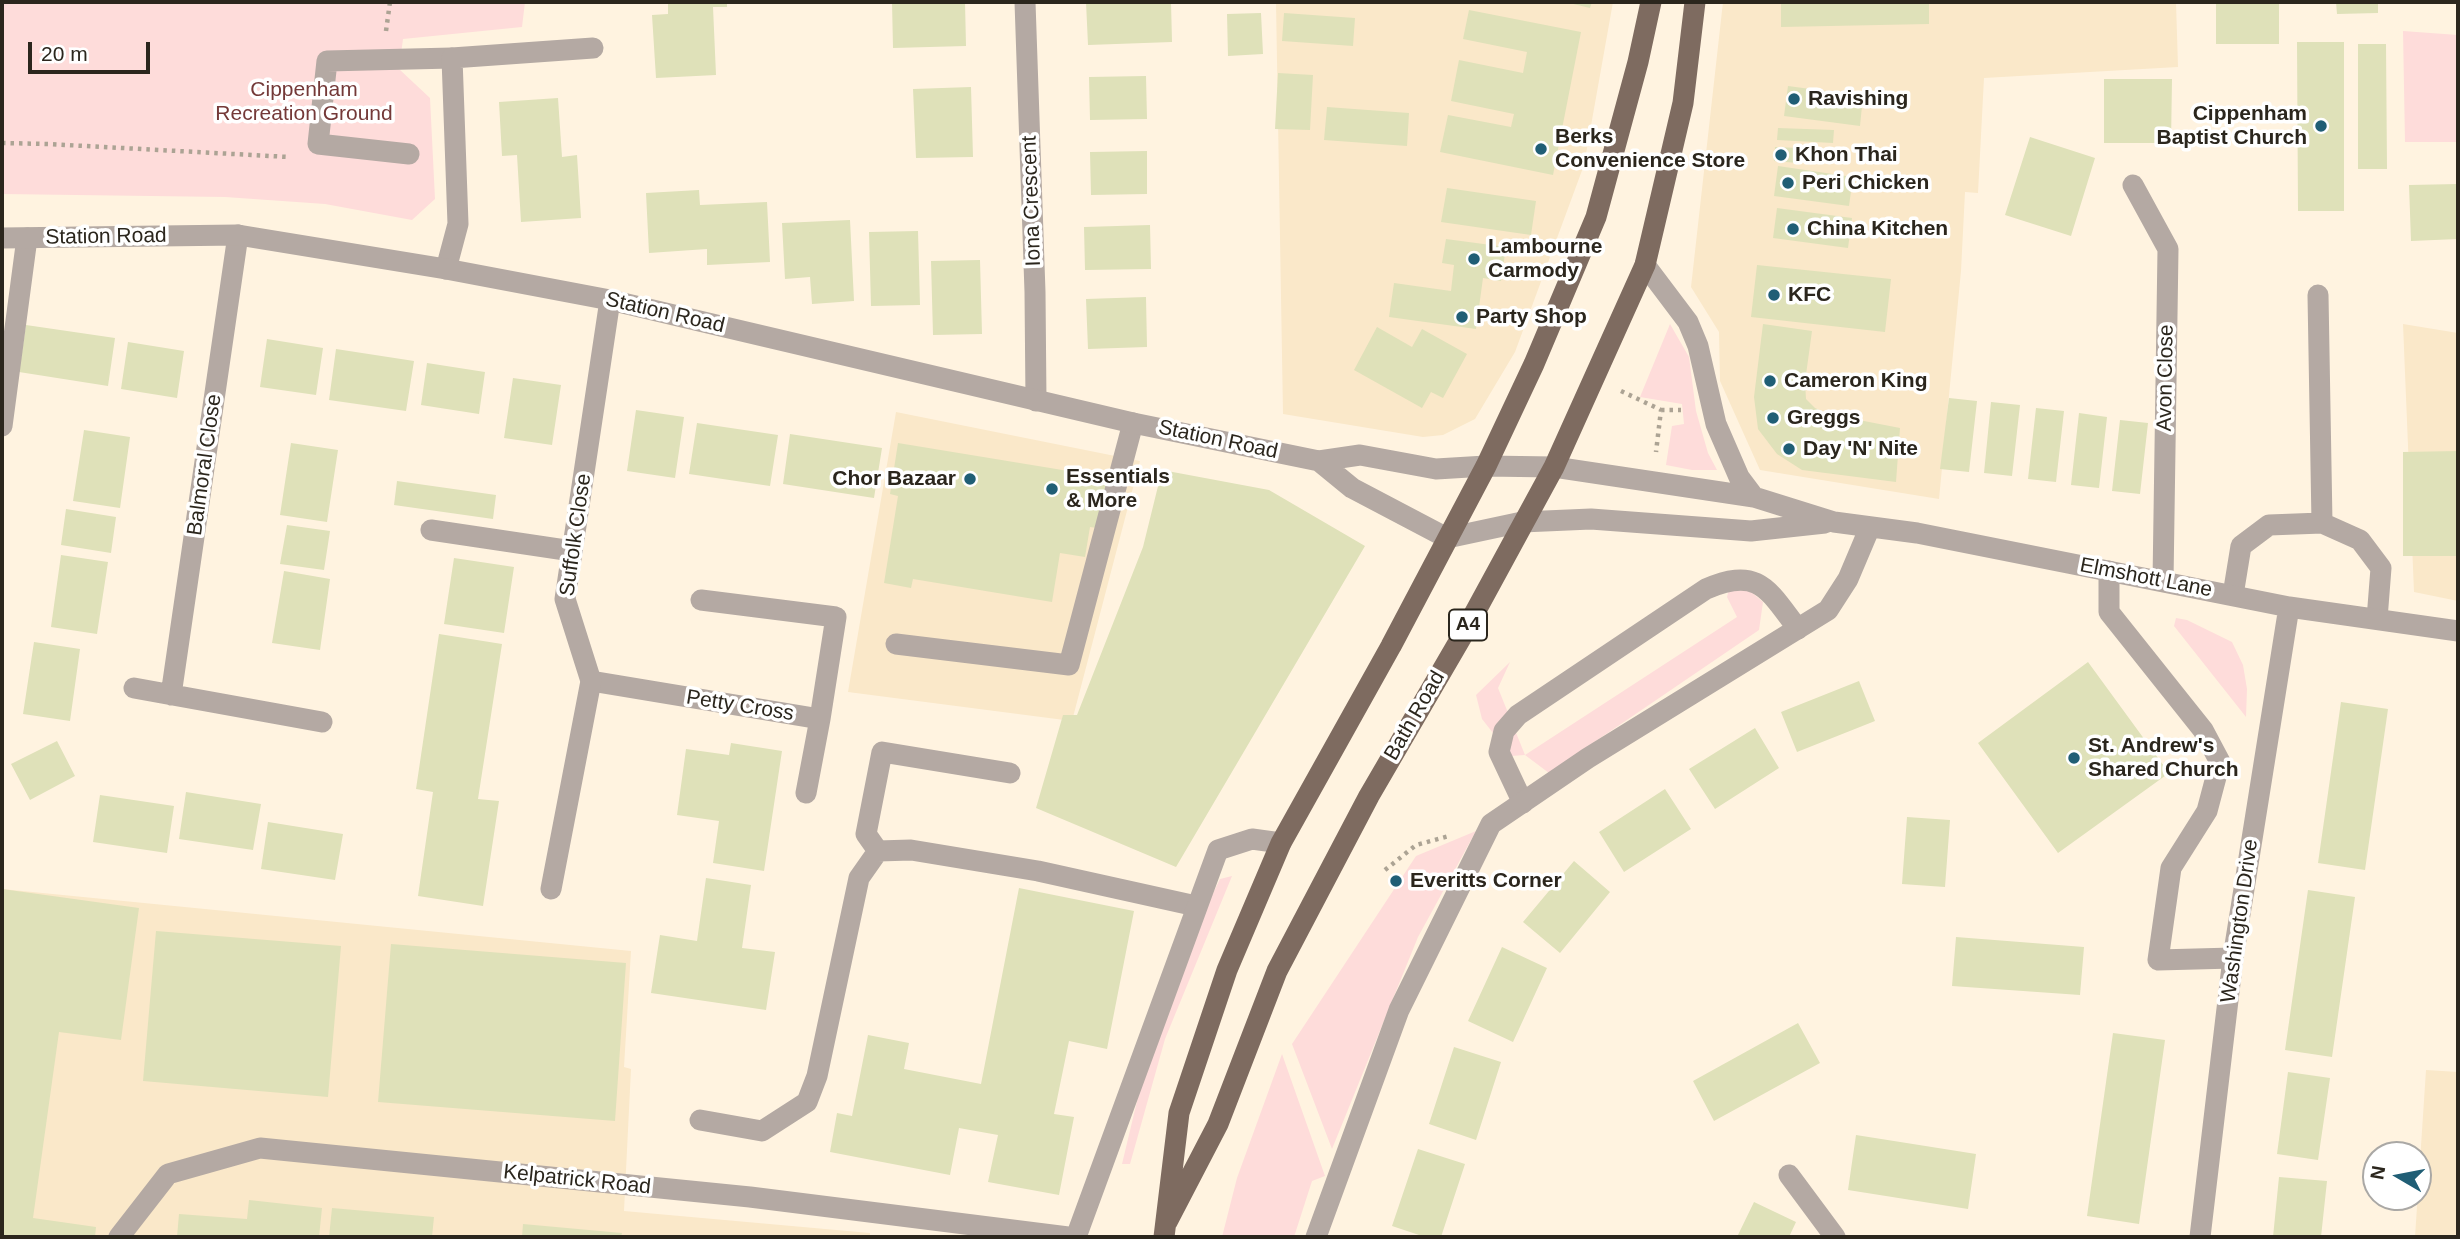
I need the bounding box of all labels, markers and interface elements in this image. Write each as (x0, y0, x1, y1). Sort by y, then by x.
scale bar (32, 28, 154, 72)
text: 20 m (41, 42, 88, 65)
park label: Cippenham Recreation Ground (215, 77, 393, 127)
place label: Ravishing (1808, 86, 1908, 112)
marker: Ravishing (1786, 91, 1802, 107)
place label: Cippenham Baptist Church (2156, 101, 2307, 151)
marker: Cippenham Baptist Church (2313, 118, 2329, 134)
place label: Berks Convenience Store (1555, 124, 1745, 174)
street label: Iona Crescent (1017, 135, 1047, 267)
marker: Berks Convenience Store (1533, 141, 1549, 157)
place label: Khon Thai (1795, 142, 1898, 168)
marker: Khon Thai (1773, 147, 1789, 163)
place label: Peri Chicken (1802, 170, 1929, 196)
marker: Peri Chicken (1780, 175, 1796, 191)
place label: China Kitchen (1807, 216, 1948, 242)
marker: China Kitchen (1785, 221, 1801, 237)
street label: Station Road (45, 223, 167, 251)
place label: Lambourne Carmody (1488, 234, 1602, 284)
marker: Lambourne Carmody (1466, 251, 1482, 267)
place label: KFC (1788, 282, 1831, 308)
street label: Station Road (603, 287, 727, 339)
marker: KFC (1766, 287, 1782, 303)
place label: Party Shop (1476, 304, 1587, 330)
marker: Party Shop (1454, 309, 1470, 325)
street label: Avon Close (2152, 324, 2180, 432)
place label: Cameron King (1784, 368, 1928, 394)
marker: Cameron King (1762, 373, 1778, 389)
street label: Balmoral Close (183, 393, 227, 537)
place label: Greggs (1787, 405, 1861, 431)
marker: Greggs (1765, 410, 1781, 426)
street label: Station Road (1156, 415, 1280, 465)
place label: Day 'N' Nite (1803, 436, 1918, 462)
marker: Day 'N' Nite (1781, 441, 1797, 457)
place label: Essentials & More (1066, 464, 1170, 514)
place label: Chor Bazaar (832, 466, 956, 492)
marker: Chor Bazaar (962, 471, 978, 487)
street label: Suffolk Close (555, 472, 597, 598)
marker: Essentials & More (1044, 481, 1060, 497)
street label: Elmshott Lane (2078, 553, 2214, 603)
road number: A4 (1449, 610, 1487, 640)
street label: Bath Road (1379, 667, 1451, 765)
street label: Petty Cross (684, 685, 796, 727)
place label: St. Andrew's Shared Church (2088, 733, 2239, 783)
marker: St. Andrew's Shared Church (2066, 750, 2082, 766)
street label: Washington Drive (2216, 838, 2264, 1004)
place label: Everitts Corner (1410, 868, 1562, 894)
marker: Everitts Corner (1388, 873, 1404, 889)
north arrow (2362, 1141, 2432, 1211)
street label: Kelpatrick Road (502, 1160, 652, 1200)
text: N (2366, 1164, 2389, 1181)

